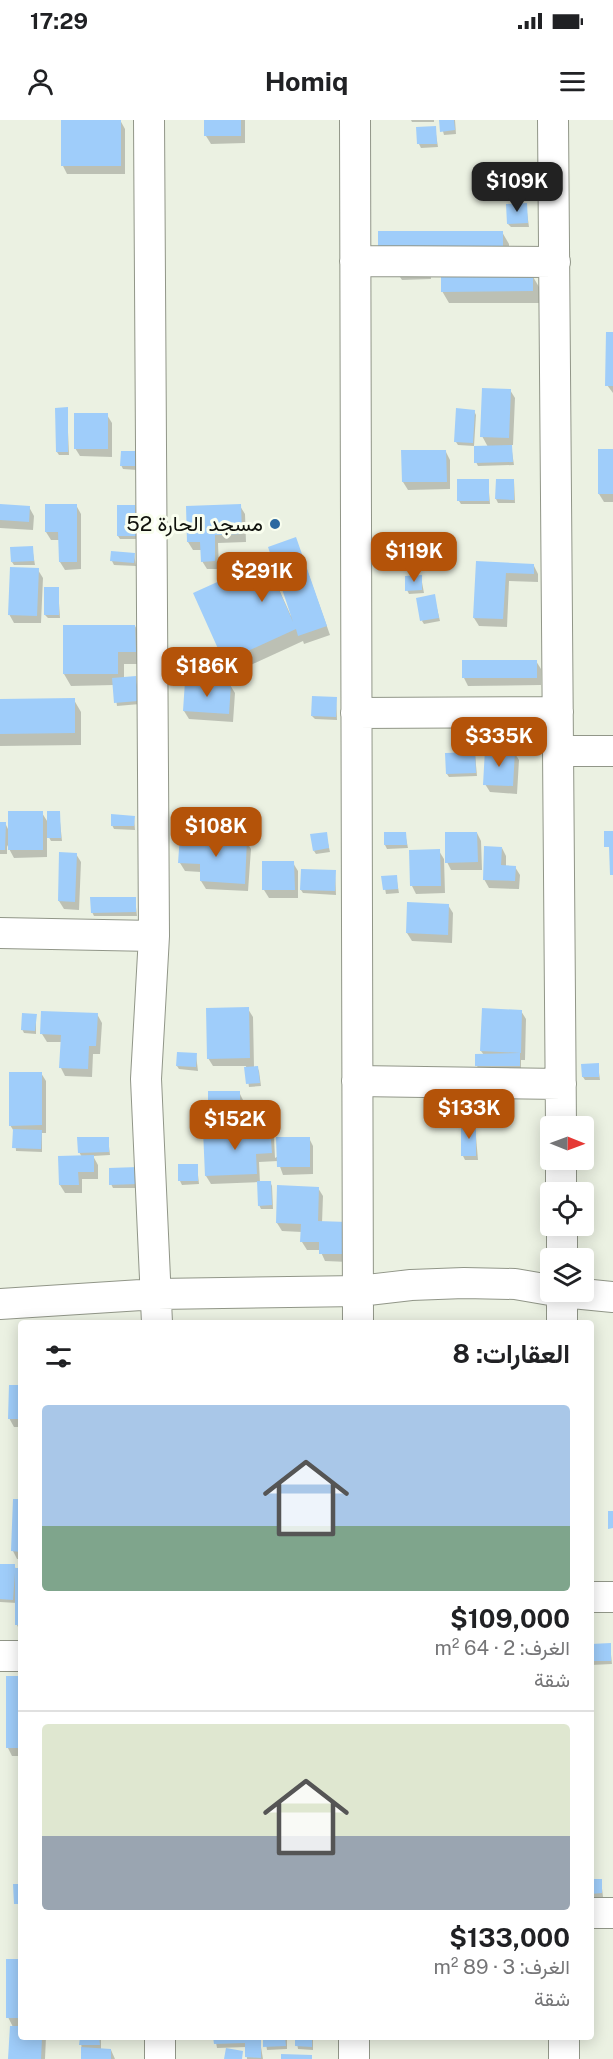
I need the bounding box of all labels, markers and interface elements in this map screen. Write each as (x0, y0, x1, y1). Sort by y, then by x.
text: 17:29 (30, 8, 88, 34)
icon: person (24, 65, 57, 98)
text: Homiq (265, 65, 348, 97)
icon: menu (556, 65, 589, 98)
pin: $109K (475, 162, 559, 213)
text: $109K (486, 169, 548, 193)
place label: مسجد الحارة 52 (126, 511, 263, 537)
marker: مسجد الحارة 52 (268, 517, 282, 531)
pin: $119K (372, 532, 456, 583)
text: $119K (385, 539, 443, 563)
pin: $291K (220, 552, 304, 603)
text: $291K (231, 559, 293, 583)
pin: $186K (165, 647, 249, 698)
text: $186K (175, 654, 239, 678)
pin: $335K (457, 717, 541, 768)
text: $335K (465, 724, 533, 748)
pin: $108K (174, 807, 258, 858)
text: $108K (185, 814, 247, 838)
pin: $133K (427, 1089, 511, 1140)
text: $133K (437, 1096, 501, 1120)
pin: $152K (193, 1100, 277, 1151)
text: $152K (204, 1107, 266, 1131)
north arrow (540, 1116, 594, 1170)
map controls (540, 1116, 594, 1302)
button: locate (540, 1182, 594, 1236)
button: layers (540, 1248, 594, 1302)
text: العقارات: 8 (453, 1338, 570, 1369)
icon: filters (42, 1340, 75, 1373)
icon: home (252, 1444, 360, 1552)
text: $109,000 (450, 1603, 570, 1634)
text: الغرف: 2 · 64 m² (435, 1636, 570, 1660)
text: شقة (534, 1668, 570, 1692)
icon: home (252, 1763, 360, 1871)
text: $133,000 (449, 1922, 570, 1953)
text: الغرف: 3 · 89 m² (434, 1955, 570, 1979)
text: شقة (534, 1987, 570, 2011)

